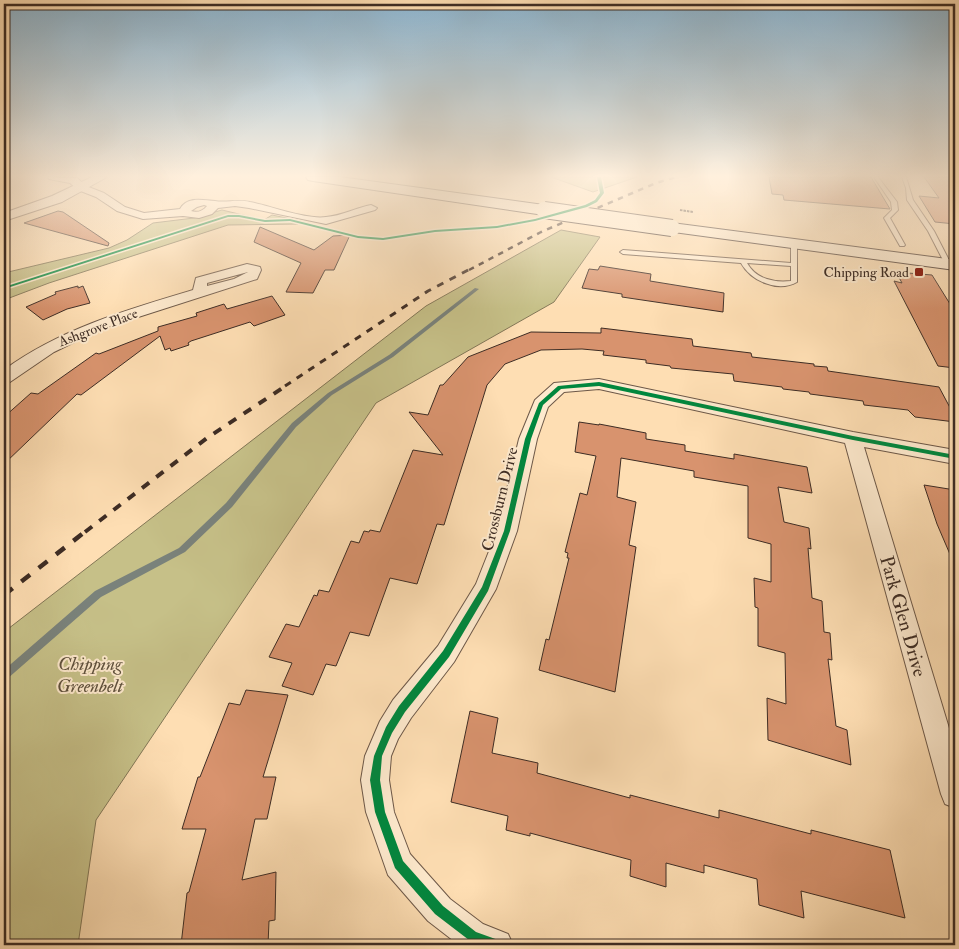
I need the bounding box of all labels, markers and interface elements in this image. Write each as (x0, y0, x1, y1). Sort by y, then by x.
place label: Chipping Road (824, 264, 909, 282)
marker: Chipping Road (913, 266, 925, 278)
street label: Ashgrove Place (55, 305, 140, 351)
street label: Crossburn Drive (477, 445, 523, 553)
street label: Park Glen Drive (874, 553, 932, 680)
park label: Chipping Greenbelt (57, 652, 125, 698)

